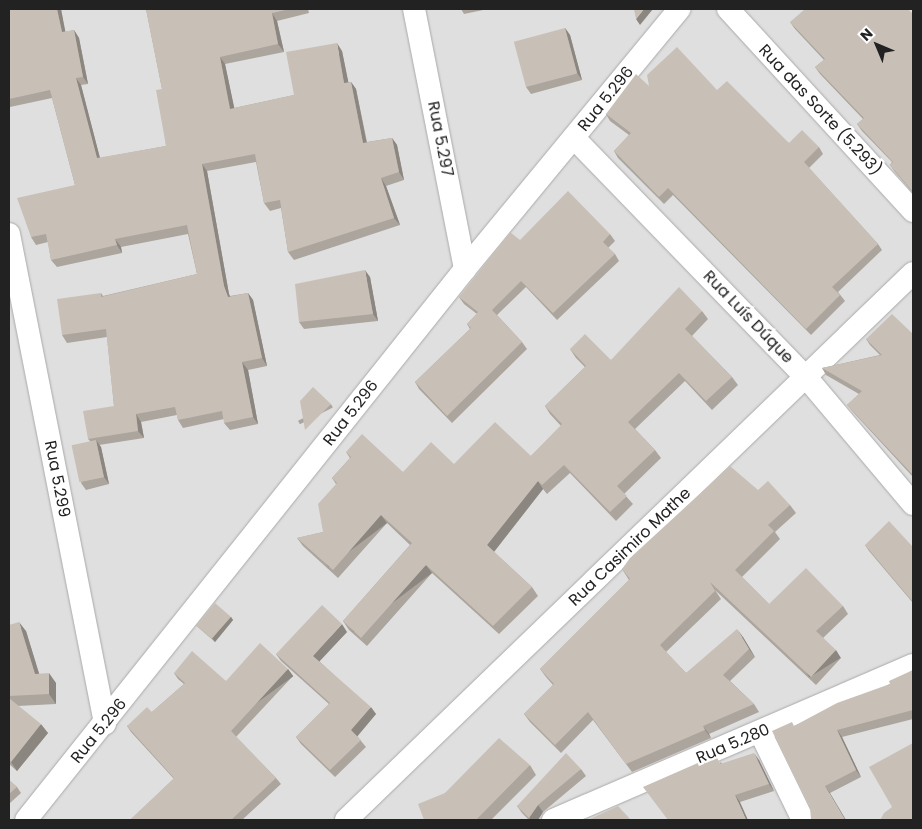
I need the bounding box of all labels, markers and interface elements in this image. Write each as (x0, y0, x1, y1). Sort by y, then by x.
north arrow (852, 20, 902, 70)
text: N (856, 24, 877, 45)
street label: Rua das Sorte (5.293) (754, 41, 886, 179)
street label: Rua 5.296 (574, 63, 638, 135)
street label: Rua 5.297 (423, 100, 457, 178)
street label: Rua Luís Dúque (699, 267, 797, 367)
street label: Rua 5.296 (319, 376, 383, 450)
street label: Rua 5.299 (40, 439, 74, 519)
street label: Rua Casimiro Mathe (565, 484, 695, 610)
street label: Rua 5.296 (67, 695, 131, 767)
street label: Rua 5.280 (693, 720, 773, 768)

